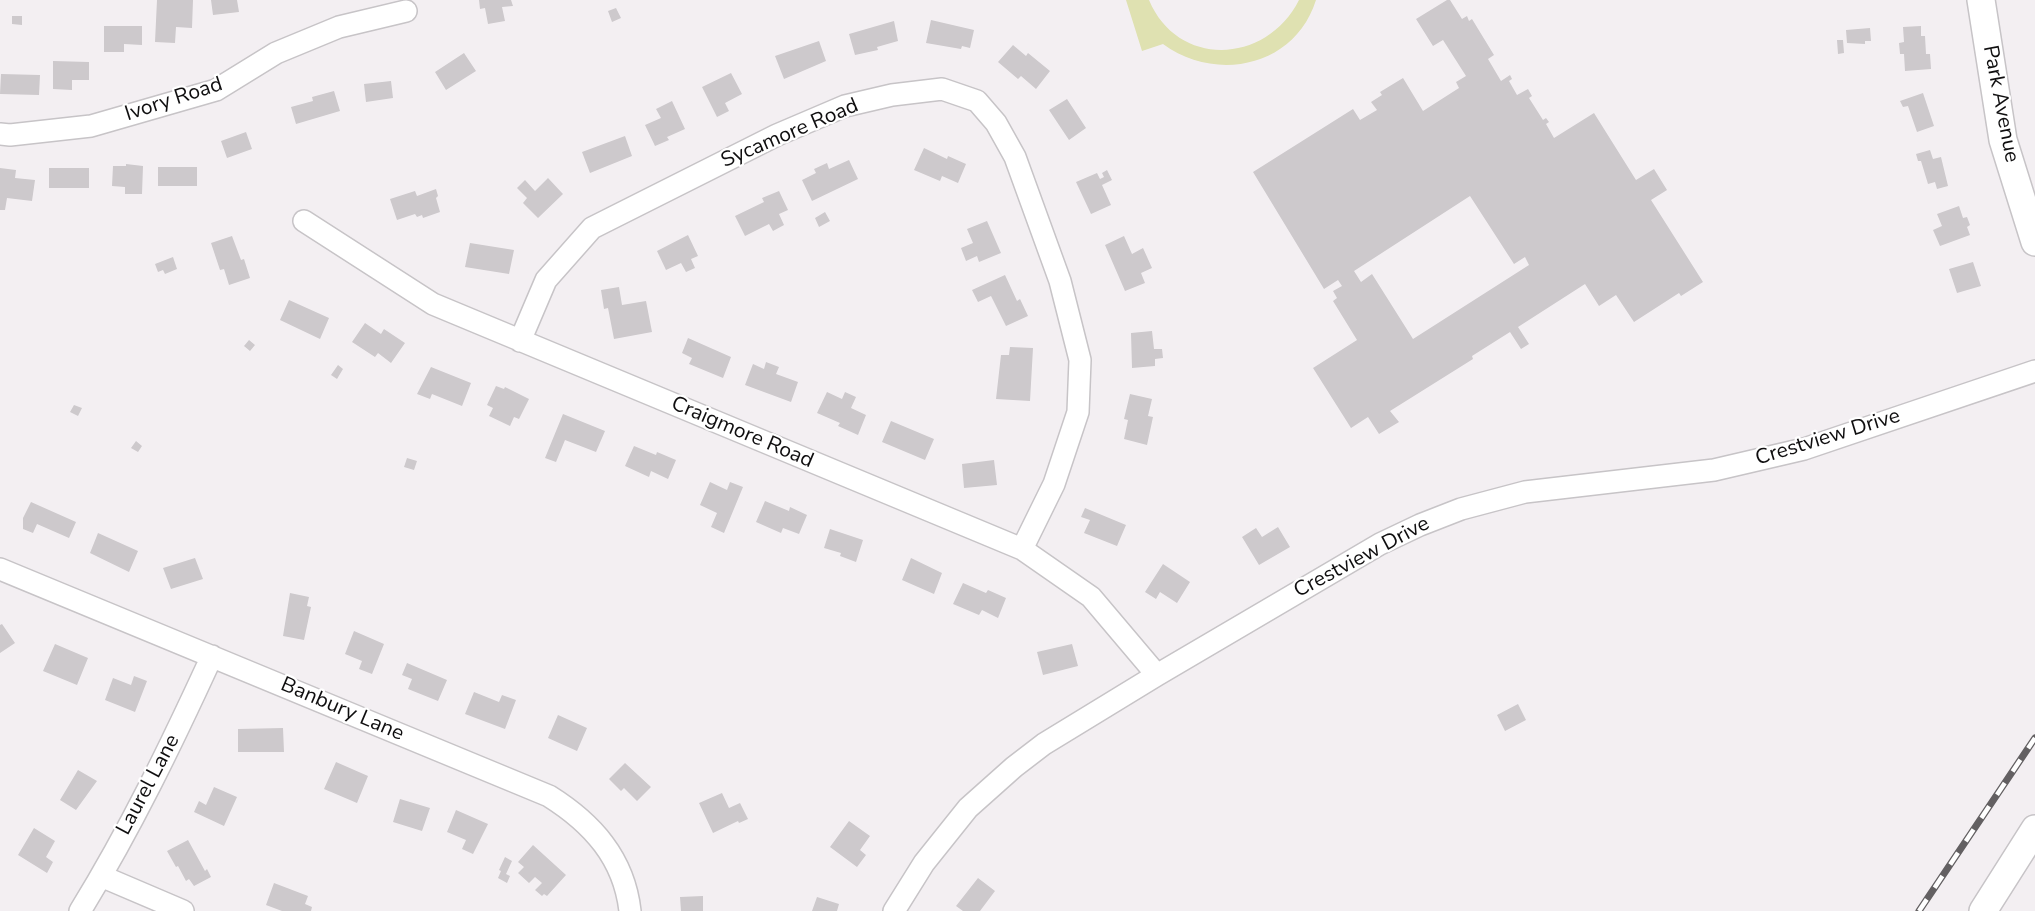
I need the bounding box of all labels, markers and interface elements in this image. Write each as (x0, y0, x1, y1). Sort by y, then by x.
street label: Park Avenue (1976, 43, 2024, 165)
street label: Ivory Road (122, 72, 226, 128)
street label: Sycamore Road (718, 94, 862, 174)
street label: Craigmore Road (667, 392, 817, 474)
street label: Crestview Drive (1753, 404, 1903, 472)
street label: Crestview Drive (1290, 512, 1434, 604)
street label: Banbury Lane (277, 673, 407, 747)
street label: Laurel Lane (112, 730, 186, 840)

